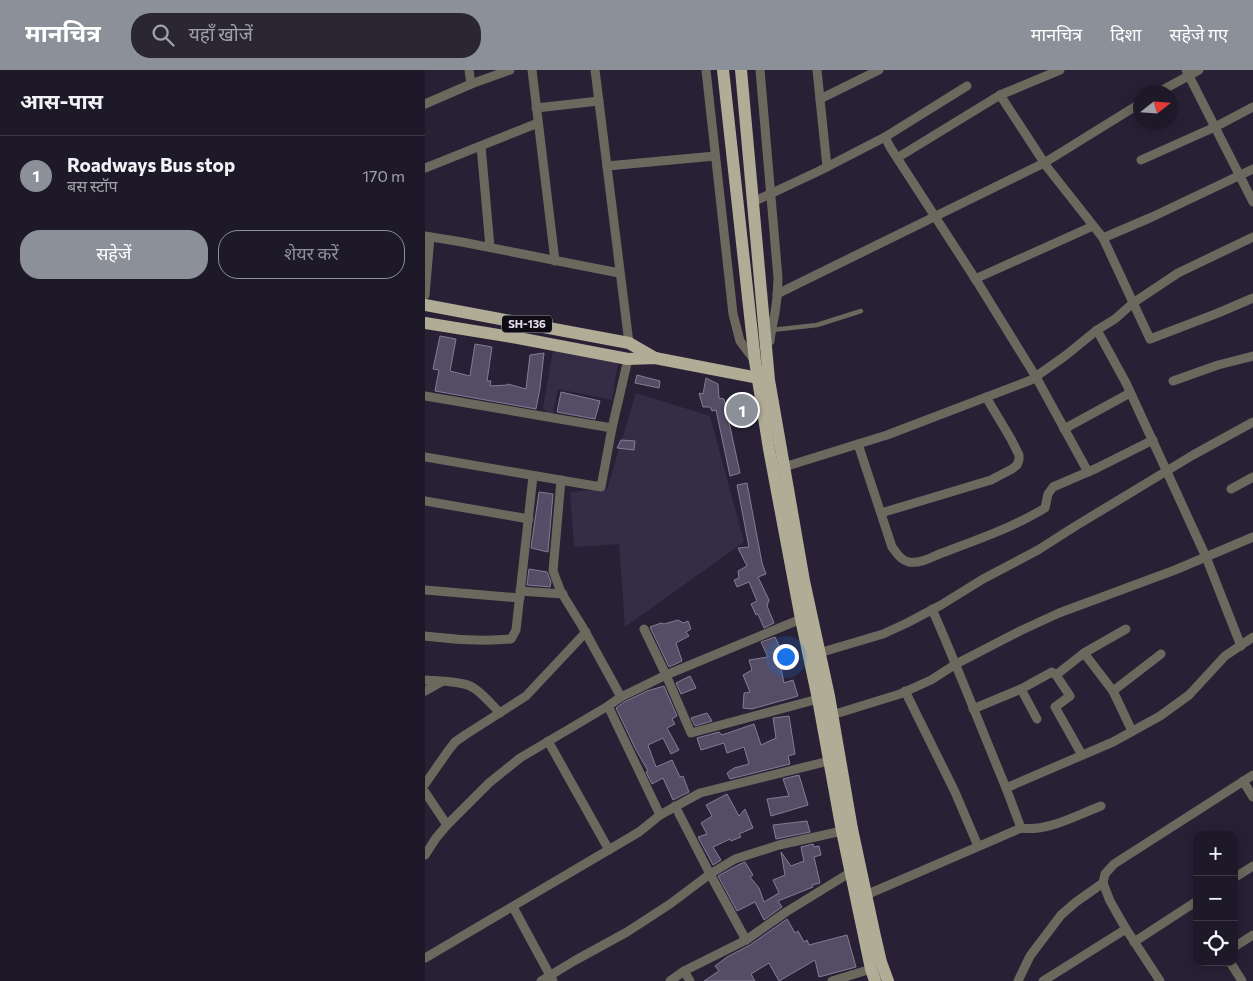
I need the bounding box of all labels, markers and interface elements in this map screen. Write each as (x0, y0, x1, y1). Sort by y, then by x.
search box (131, 13, 481, 58)
text: मानचित्र (25, 18, 101, 47)
icon: search (149, 21, 177, 49)
text: यहाँ खोजें (189, 22, 253, 45)
text: मानचित्र (1031, 23, 1082, 45)
text: दिशा (1110, 23, 1141, 45)
text: सहेजे गए (1169, 23, 1228, 45)
north arrow (1133, 85, 1178, 130)
text: आस-पास (20, 88, 103, 113)
text: Roadways Bus stop (67, 153, 235, 176)
text: 1 (32, 166, 40, 185)
text: 170 m (362, 166, 405, 185)
text: बस स्टॉप (67, 176, 118, 195)
button: सहेजें (20, 230, 208, 279)
button: शेयर करें (218, 230, 405, 279)
road number: SH-136 (502, 315, 552, 332)
pin: 1 (726, 391, 758, 429)
your location (773, 644, 799, 670)
map controls (1193, 831, 1238, 966)
button: + (1193, 831, 1238, 876)
button: − (1193, 876, 1238, 921)
button: locate (1193, 921, 1238, 966)

